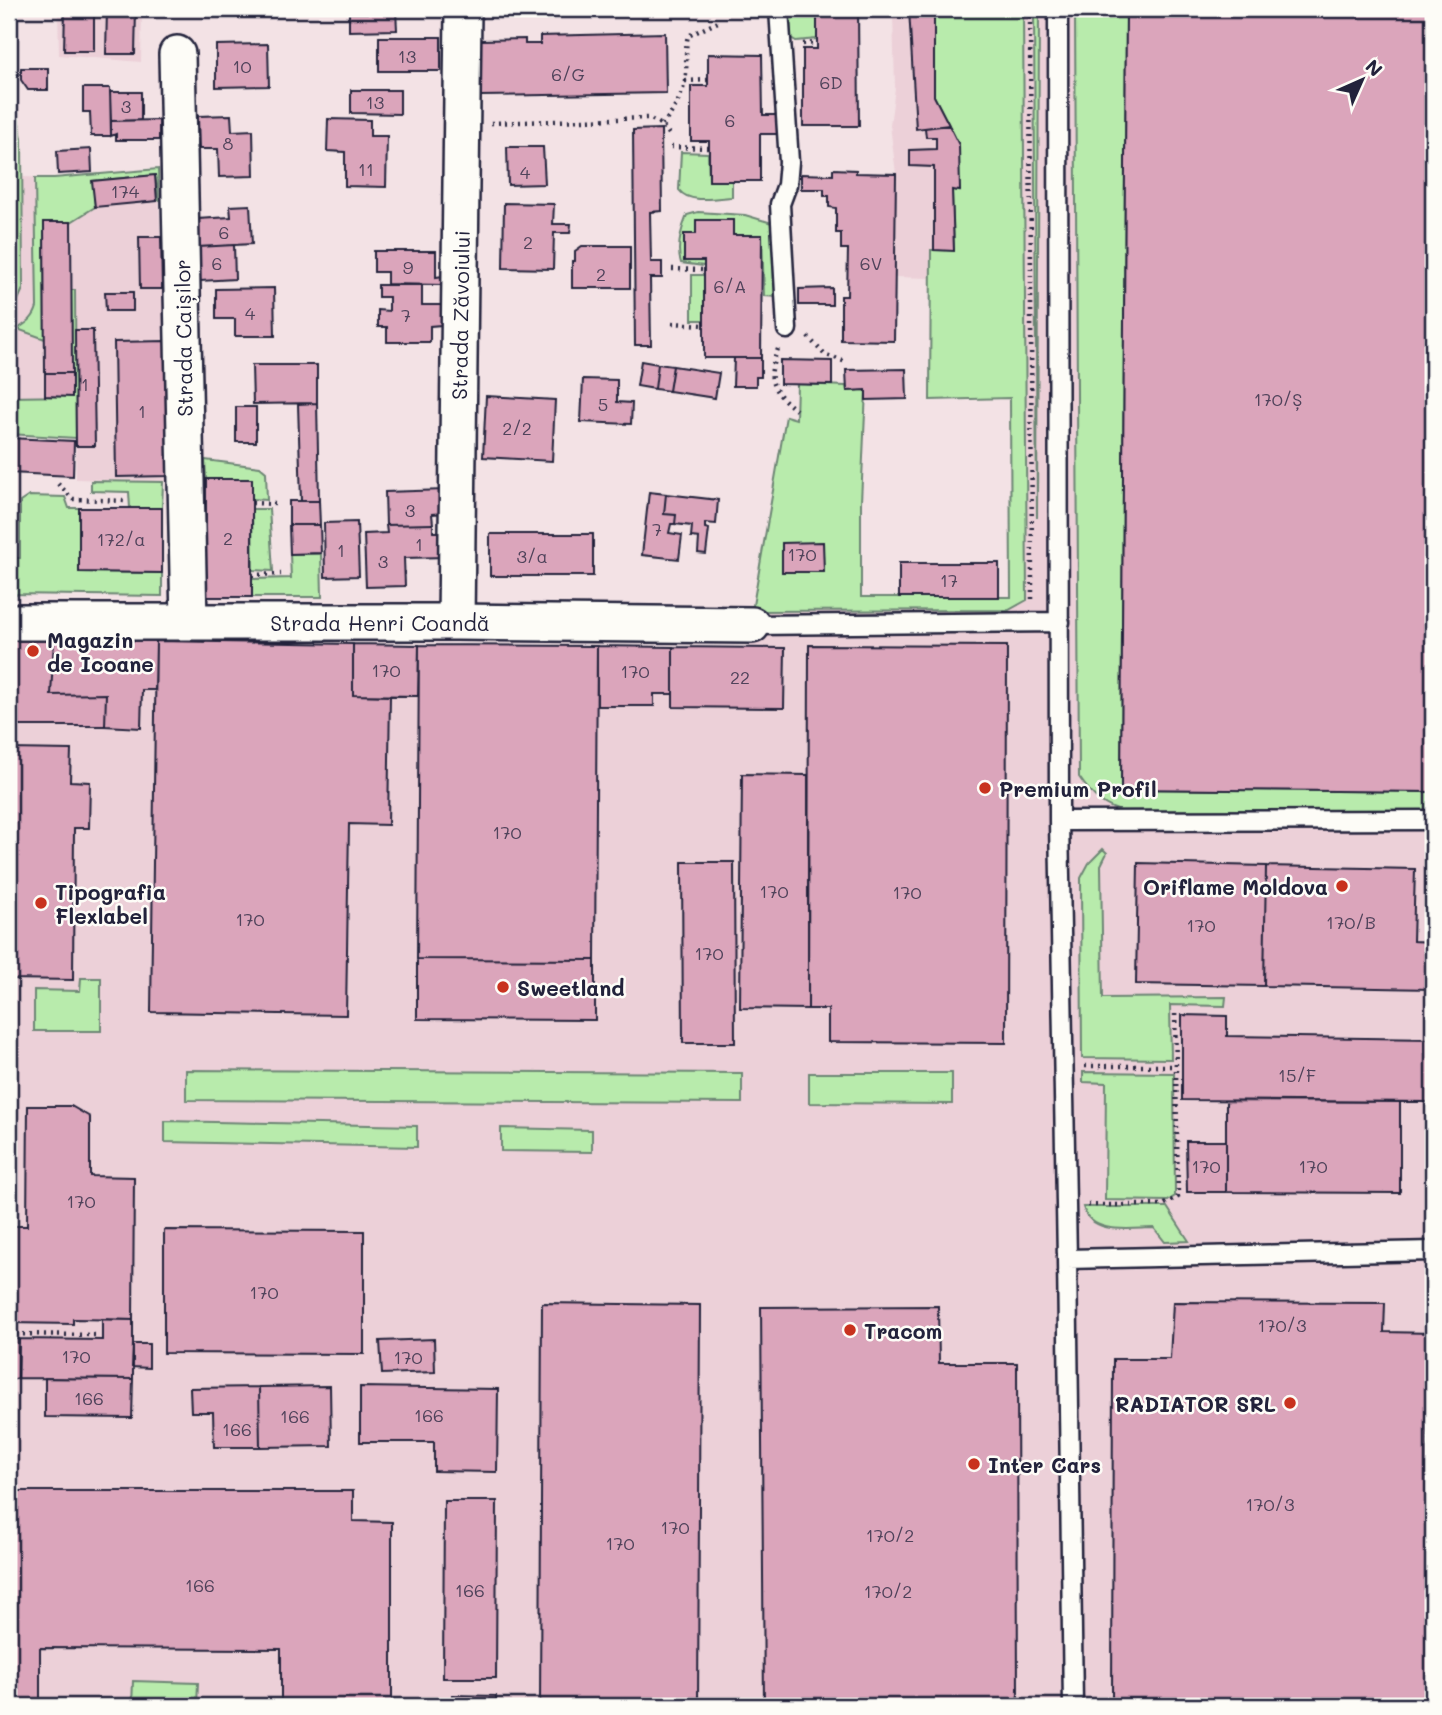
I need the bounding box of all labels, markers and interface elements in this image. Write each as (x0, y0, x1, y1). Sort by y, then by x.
house number: 13 (398, 44, 416, 68)
north arrow (1326, 46, 1396, 116)
house number: 10 (232, 54, 252, 78)
text: N (1360, 54, 1388, 82)
house number: 6/G (551, 62, 585, 86)
house number: 6D (819, 70, 843, 94)
house number: 13 (366, 90, 384, 114)
house number: 3 (121, 94, 131, 118)
house number: 6 (725, 108, 735, 132)
house number: 8 (223, 131, 234, 155)
house number: 11 (358, 157, 374, 181)
house number: 4 (520, 160, 531, 184)
house number: 174 (111, 179, 140, 203)
house number: 6 (219, 220, 229, 244)
street label: Strada Zăvoiului (445, 230, 475, 400)
house number: 2 (523, 230, 533, 254)
house number: 6 (212, 251, 222, 275)
house number: 6V (860, 251, 882, 275)
house number: 9 (403, 255, 414, 279)
street label: Strada Caișilor (168, 259, 199, 417)
house number: 2 (596, 262, 606, 286)
house number: 6/A (714, 274, 746, 298)
house number: 4 (245, 301, 256, 325)
house number: 7 (401, 303, 411, 327)
house number: 1 (81, 372, 89, 396)
house number: 170/Ș (1254, 387, 1302, 411)
house number: 5 (598, 392, 608, 416)
house number: 1 (138, 399, 146, 423)
house number: 2/2 (502, 416, 532, 440)
house number: 3 (405, 498, 415, 522)
house number: 7 (652, 517, 662, 541)
house number: 2 (223, 526, 233, 550)
house number: 172/a (97, 527, 145, 551)
house number: 1 (415, 532, 423, 556)
house number: 1 (337, 538, 345, 562)
house number: 170 (787, 542, 817, 566)
house number: 3/a (516, 544, 548, 568)
house number: 3 (378, 549, 388, 573)
house number: 17 (940, 568, 958, 592)
street label: Strada Henri Coandă (270, 609, 490, 636)
place label: Magazin de Icoane (47, 626, 154, 677)
marker: Magazin de Icoane (25, 643, 41, 659)
house number: 170 (371, 658, 401, 682)
house number: 170 (620, 659, 650, 683)
house number: 22 (730, 665, 750, 689)
place label: Premium Profil (999, 775, 1157, 802)
marker: Premium Profil (977, 780, 993, 796)
house number: 170 (492, 820, 522, 844)
place label: Oriflame Moldova (1143, 873, 1328, 900)
place label: Tipografia Flexlabel (55, 878, 166, 929)
marker: Oriflame Moldova (1334, 878, 1350, 894)
house number: 170 (759, 879, 789, 903)
house number: 170 (892, 880, 922, 904)
marker: Tipografia Flexlabel (33, 895, 49, 911)
house number: 170 (235, 907, 265, 931)
house number: 170/B (1326, 910, 1376, 934)
house number: 170 (1186, 913, 1216, 937)
house number: 170 (694, 941, 724, 965)
place label: Sweetland (517, 974, 625, 1001)
marker: Sweetland (495, 979, 511, 995)
house number: 15/F (1278, 1063, 1316, 1087)
house number: 170 (1191, 1154, 1221, 1178)
house number: 170 (1298, 1154, 1328, 1178)
house number: 170 (66, 1189, 96, 1213)
house number: 170 (249, 1280, 279, 1304)
house number: 170/3 (1257, 1313, 1307, 1337)
place label: Tracom (864, 1317, 942, 1344)
marker: Tracom (842, 1322, 858, 1338)
house number: 170 (61, 1344, 91, 1368)
house number: 170 (393, 1345, 423, 1369)
house number: 166 (74, 1386, 104, 1410)
place label: RADIATOR SRL (1115, 1390, 1276, 1417)
marker: RADIATOR SRL (1282, 1395, 1298, 1411)
house number: 166 (414, 1403, 444, 1427)
house number: 166 (280, 1404, 310, 1428)
house number: 166 (222, 1417, 252, 1441)
place label: Inter Cars (988, 1451, 1101, 1478)
marker: Inter Cars (966, 1456, 982, 1472)
house number: 170/3 (1245, 1492, 1295, 1516)
house number: 170 (660, 1515, 690, 1539)
house number: 170/2 (866, 1523, 914, 1547)
house number: 170 (605, 1531, 635, 1555)
house number: 166 (185, 1573, 215, 1597)
house number: 166 (455, 1578, 485, 1602)
house number: 170/2 (864, 1579, 912, 1603)

